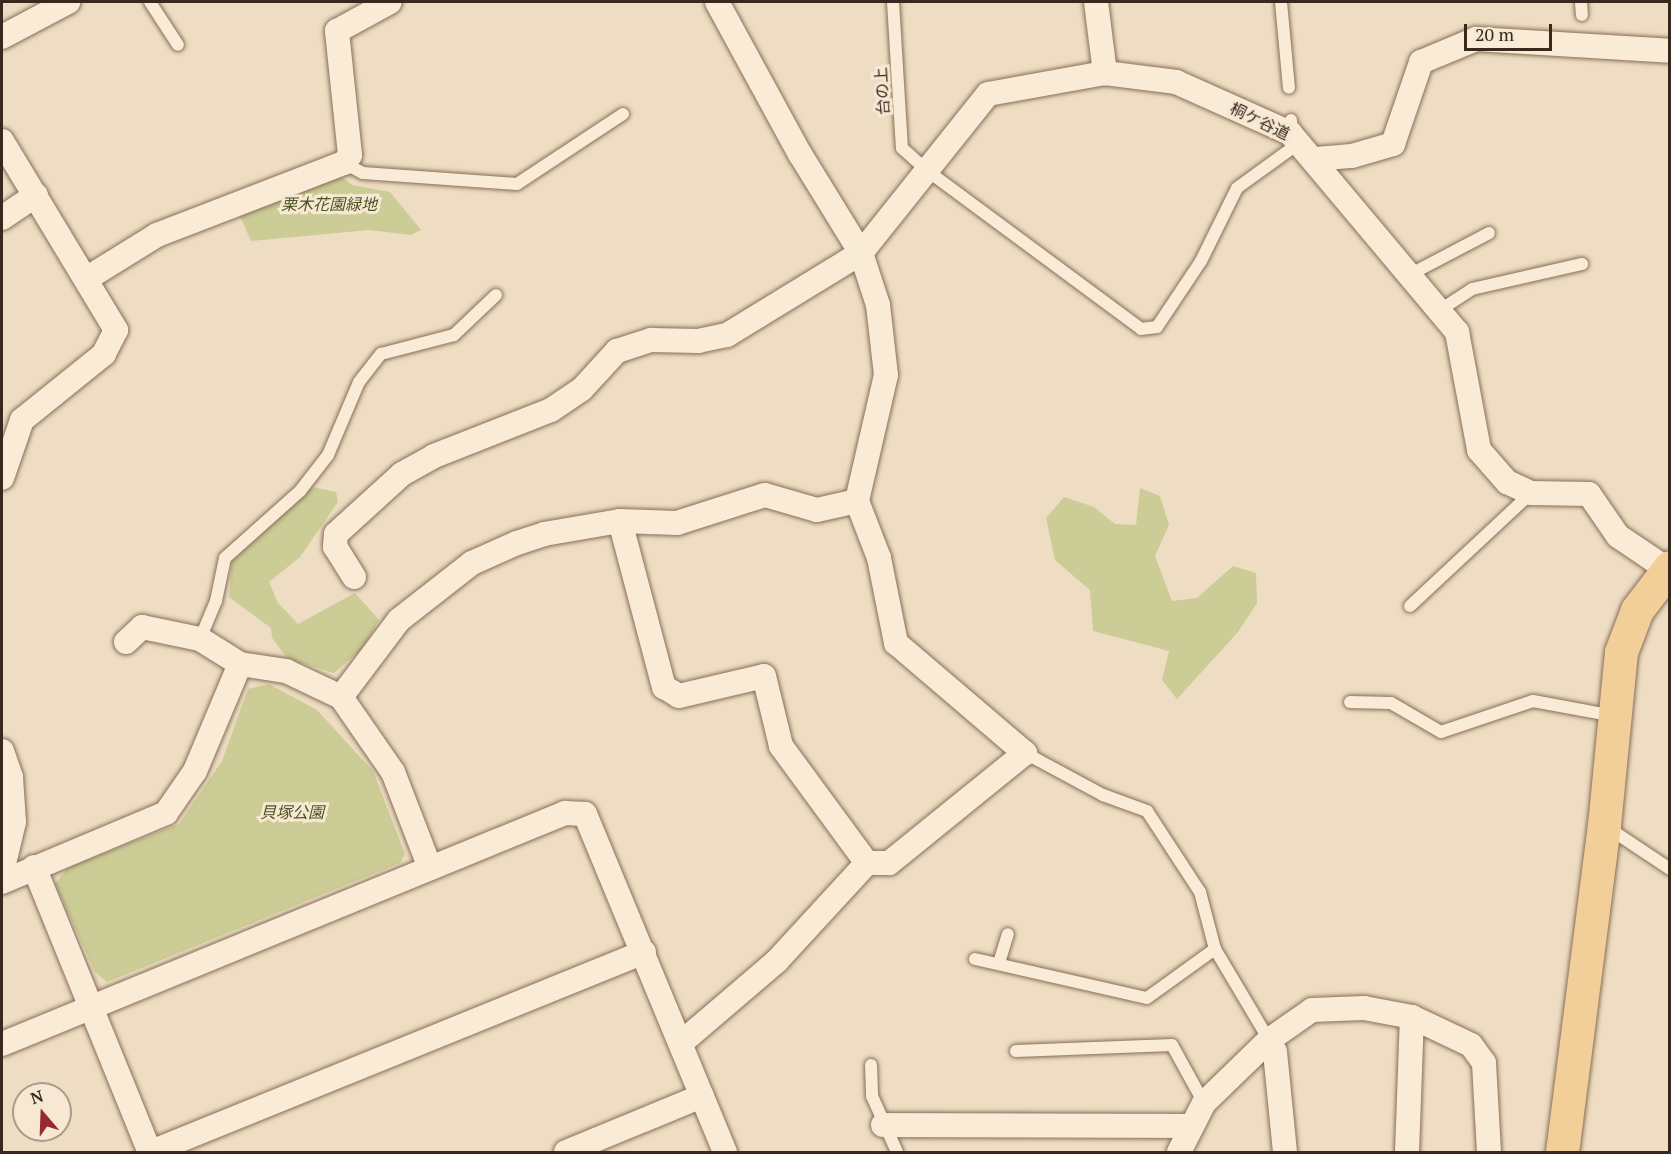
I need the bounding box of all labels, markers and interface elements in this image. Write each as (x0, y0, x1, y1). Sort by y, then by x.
scale bar (1467, 12, 1556, 50)
text: 20 m (1475, 22, 1514, 46)
street label: 台の上 (871, 66, 893, 116)
street label: 桐ケ谷道 (1227, 98, 1293, 144)
park label: 栗木花園緑地 (281, 194, 377, 214)
park label: 貝塚公園 (260, 802, 324, 822)
north arrow (12, 1082, 72, 1142)
text: N (27, 1084, 46, 1109)

